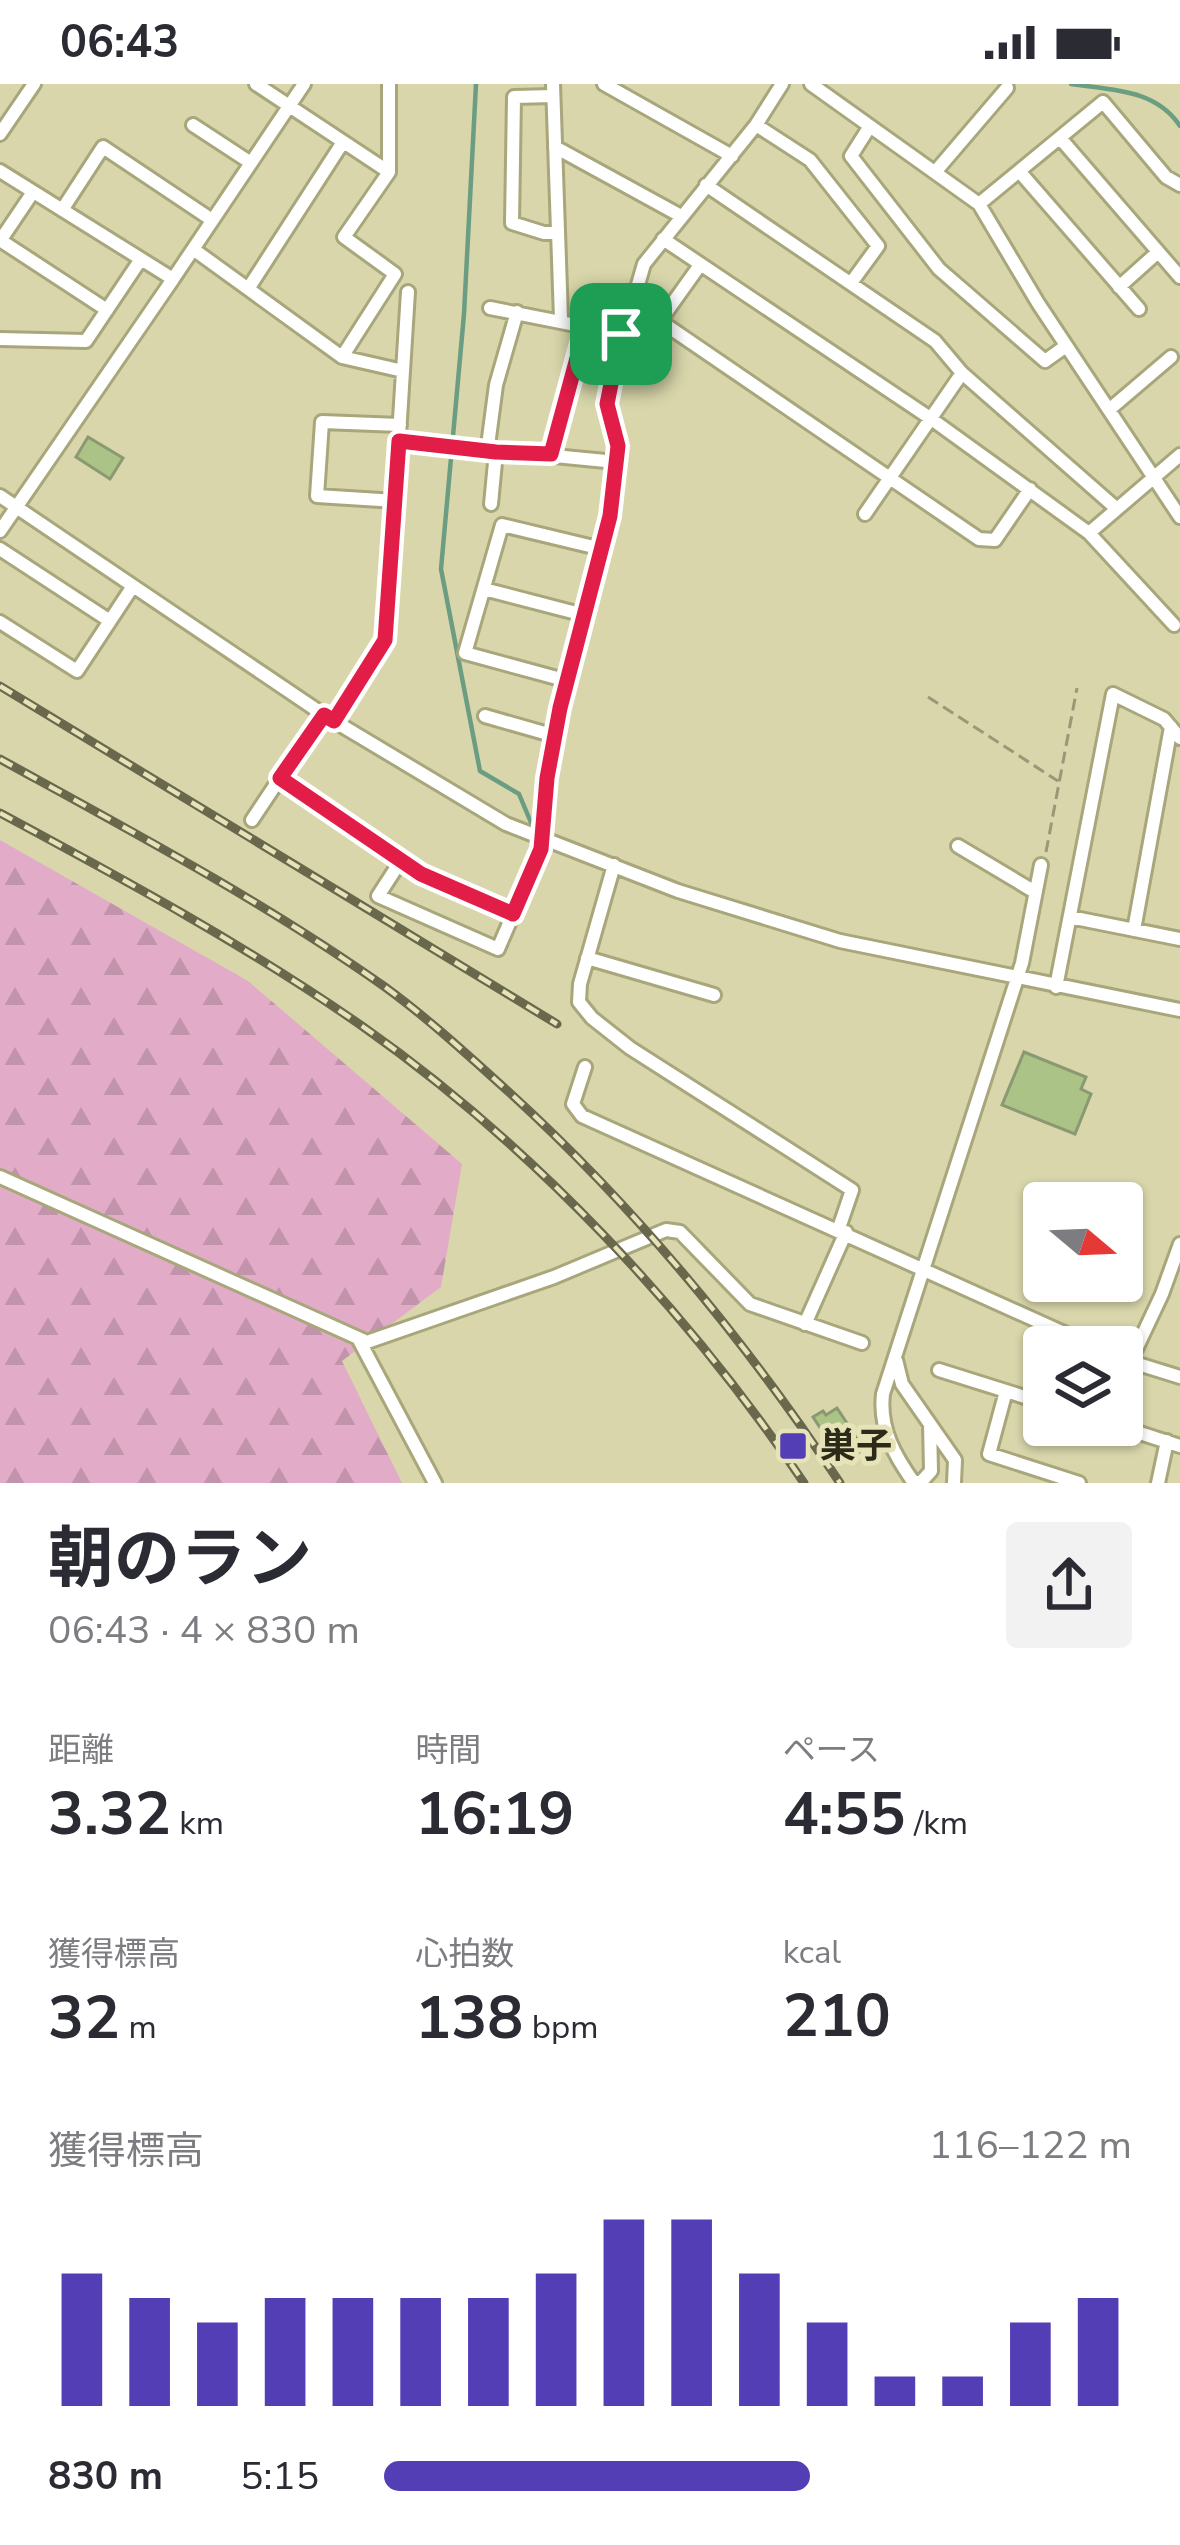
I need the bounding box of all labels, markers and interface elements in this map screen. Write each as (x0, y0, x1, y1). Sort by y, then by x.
text: 06:43 (60, 12, 179, 73)
pin (570, 283, 672, 385)
icon: arrive (588, 301, 654, 367)
north arrow (1023, 1182, 1143, 1302)
map controls (1023, 1182, 1143, 1446)
button: layers (1023, 1326, 1143, 1446)
place label: 巣子 (820, 1422, 892, 1471)
marker: 巣子 (777, 1430, 809, 1462)
text: 朝のラン (48, 1514, 312, 1604)
button: share (1006, 1522, 1132, 1648)
text: 06:43 · 4 × 830 m (48, 1604, 360, 1657)
text: 距離 (48, 1728, 114, 1773)
text: 時間 (415, 1728, 481, 1773)
text: ペース (783, 1728, 880, 1773)
text: 3.32 (48, 1773, 171, 1855)
text: 16:19 (415, 1773, 574, 1855)
text: 4:55 (783, 1773, 906, 1855)
text: km (171, 1801, 224, 1846)
text: /km (906, 1801, 968, 1846)
text: kcal (783, 1930, 841, 1975)
text: 獲得標高 (48, 1932, 180, 1977)
text: 心拍数 (415, 1932, 514, 1977)
text: 210 (783, 1975, 891, 2057)
text: 32 (48, 1977, 120, 2059)
text: 138 (415, 1977, 523, 2059)
text: m (120, 2005, 157, 2050)
text: bpm (523, 2005, 599, 2050)
text: 116–122 m (929, 2119, 1132, 2172)
text: 獲得標高 (48, 2125, 204, 2178)
text: 830 m (48, 2450, 163, 2503)
text: 5:15 (240, 2450, 319, 2503)

